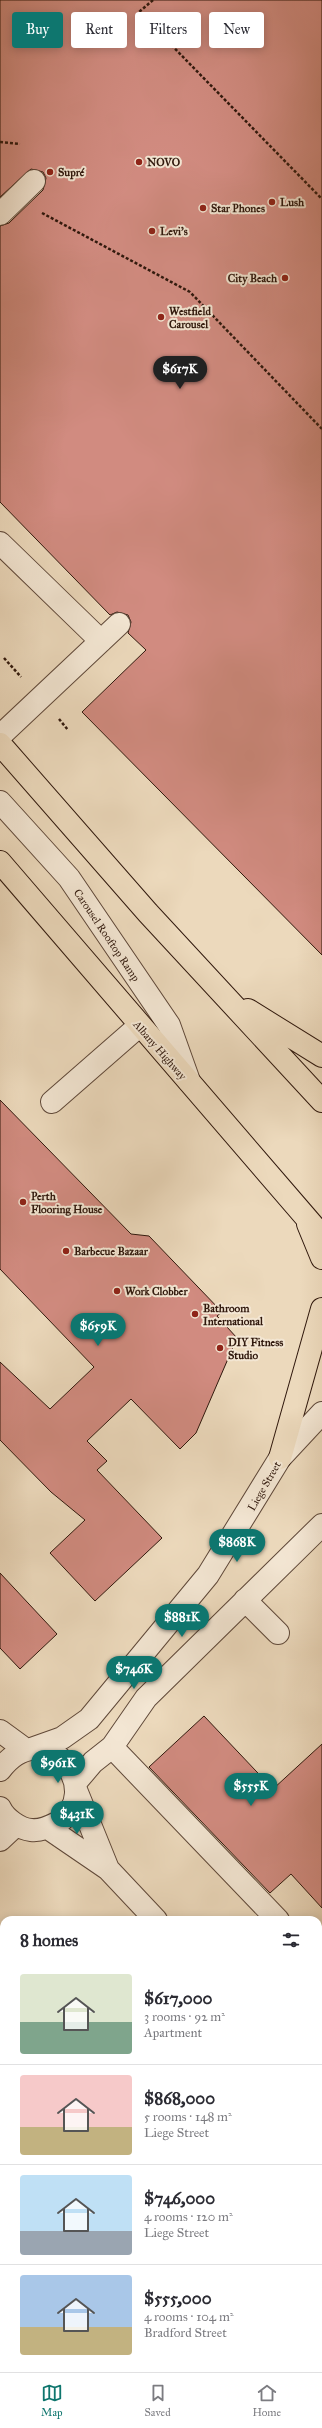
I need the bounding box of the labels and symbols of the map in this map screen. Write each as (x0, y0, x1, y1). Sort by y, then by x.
place label: NOVO (147, 156, 181, 169)
marker: NOVO (134, 157, 144, 167)
place label: Supré (58, 166, 85, 180)
marker: Supré (45, 167, 55, 177)
place label: Lush (280, 196, 305, 209)
marker: Lush (267, 197, 277, 207)
place label: Star Phones (211, 202, 265, 215)
marker: Star Phones (198, 203, 208, 213)
place label: Levi's (160, 225, 188, 238)
marker: Levi's (147, 226, 157, 236)
place label: City Beach (228, 272, 278, 286)
marker: City Beach (280, 273, 290, 283)
place label: Westfield Carousel (169, 305, 211, 331)
marker: Westfield Carousel (156, 312, 166, 322)
pin: $617K (152, 356, 208, 390)
street label: Carousel Rooftop Ramp (71, 887, 143, 984)
street label: Albany Highway (130, 1017, 189, 1083)
place label: Perth Flooring House (31, 1190, 103, 1216)
marker: Perth Flooring House (18, 1197, 28, 1207)
place label: Barbecue Bazaar (74, 1245, 149, 1258)
marker: Barbecue Bazaar (61, 1246, 71, 1256)
place label: Work Clobber (125, 1285, 188, 1298)
marker: Work Clobber (112, 1286, 122, 1296)
place label: Bathroom International (203, 1302, 264, 1328)
marker: Bathroom International (190, 1309, 200, 1319)
pin: $659K (70, 1313, 126, 1347)
place label: DIY Fitness Studio (228, 1336, 283, 1362)
marker: DIY Fitness Studio (215, 1343, 225, 1353)
street label: Liege Street (245, 1459, 284, 1513)
pin: $868K (209, 1529, 265, 1563)
pin: $881K (154, 1604, 210, 1638)
pin: $746K (106, 1656, 162, 1690)
pin: $961K (30, 1750, 86, 1784)
pin: $555K (223, 1773, 279, 1807)
pin: $431K (49, 1801, 105, 1835)

